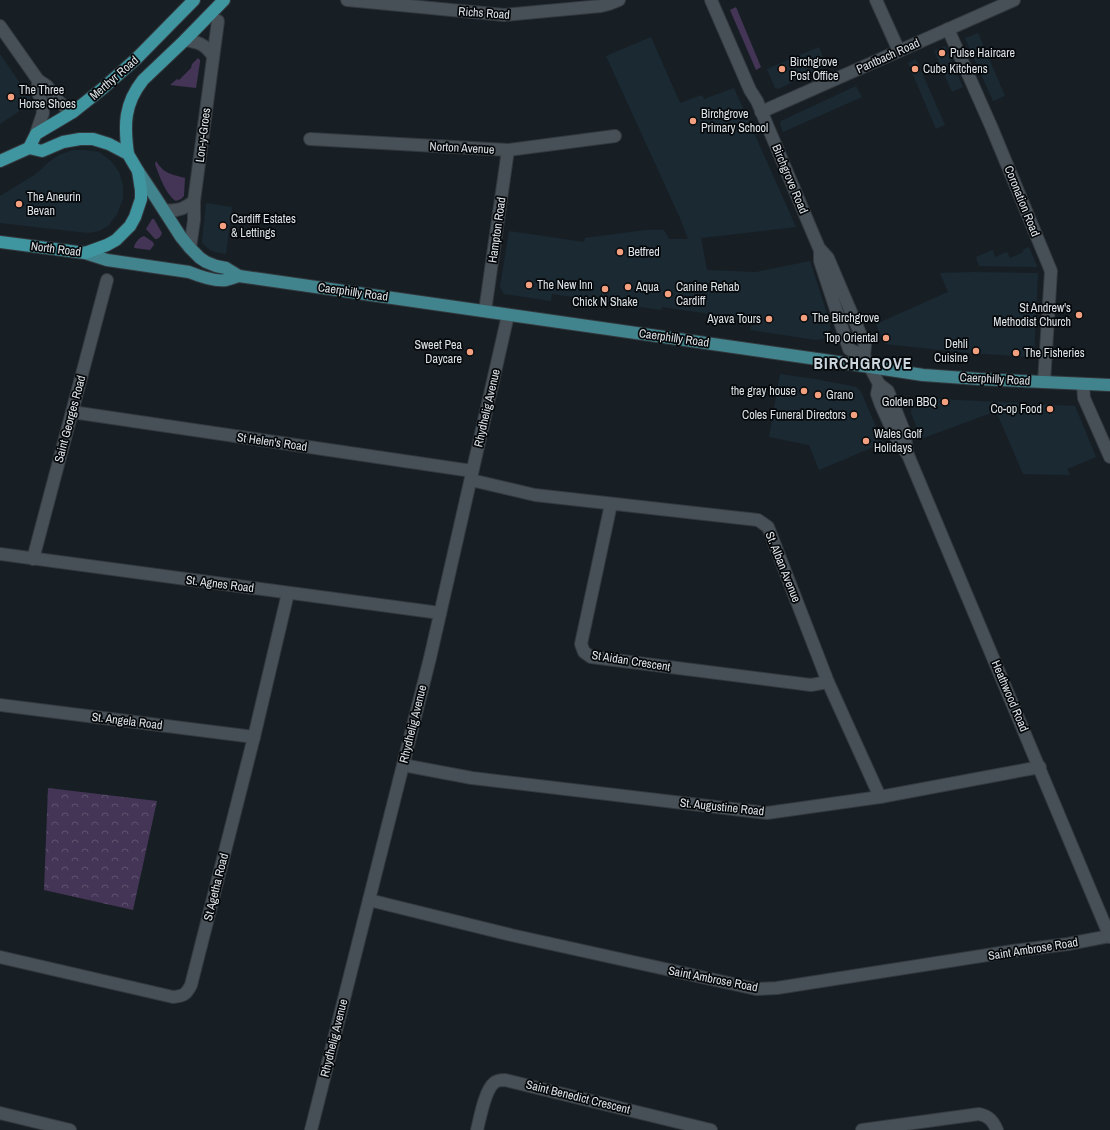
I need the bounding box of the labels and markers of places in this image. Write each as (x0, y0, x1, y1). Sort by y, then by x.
place label: Pulse Haircare (950, 45, 1015, 61)
marker: Pulse Haircare (937, 48, 947, 58)
place label: Birchgrove Post Office (790, 54, 839, 84)
place label: Cube Kitchens (923, 61, 988, 77)
marker: Birchgrove Post Office (777, 64, 787, 74)
marker: Cube Kitchens (910, 64, 920, 74)
place label: The Three Horse Shoes (19, 82, 76, 112)
marker: The Three Horse Shoes (6, 92, 16, 102)
place label: Birchgrove Primary School (701, 106, 768, 136)
marker: Birchgrove Primary School (688, 116, 698, 126)
place label: The Aneurin Bevan (27, 189, 81, 219)
marker: The Aneurin Bevan (14, 199, 24, 209)
place label: Cardiff Estates & Lettings (231, 211, 296, 241)
marker: Cardiff Estates & Lettings (218, 221, 228, 231)
place label: Betfred (628, 244, 660, 260)
marker: Betfred (615, 247, 625, 257)
place label: The New Inn (537, 277, 593, 293)
place label: Aqua (635, 279, 660, 295)
place label: Canine Rehab Cardiff (676, 279, 739, 309)
marker: The New Inn (524, 280, 534, 290)
marker: Aqua (623, 282, 633, 292)
marker: Chick N Shake (600, 284, 610, 294)
marker: Canine Rehab Cardiff (663, 289, 673, 299)
place label: Chick N Shake (572, 294, 638, 310)
place label: St Andrew's Methodist Church (993, 300, 1071, 330)
place label: The Birchgrove (812, 310, 879, 326)
marker: St Andrew's Methodist Church (1074, 310, 1084, 320)
place label: Ayava Tours (706, 311, 761, 327)
marker: The Birchgrove (799, 313, 809, 323)
marker: Ayava Tours (764, 314, 774, 324)
place label: Top Oriental (824, 330, 878, 346)
marker: Top Oriental (881, 333, 891, 343)
place label: Dehli Cuisine (934, 336, 968, 366)
place label: Sweet Pea Daycare (414, 337, 463, 367)
place label: The Fisheries (1024, 345, 1085, 361)
marker: Dehli Cuisine (971, 346, 981, 356)
marker: Sweet Pea Daycare (465, 347, 475, 357)
marker: The Fisheries (1011, 348, 1021, 358)
place label: the gray house (731, 383, 796, 399)
marker: the gray house (799, 386, 809, 396)
place label: Grano (826, 387, 853, 403)
marker: Grano (813, 390, 823, 400)
place label: Golden BBQ (882, 394, 937, 410)
marker: Golden BBQ (940, 397, 950, 407)
place label: Co-op Food (991, 401, 1042, 417)
marker: Co-op Food (1045, 404, 1055, 414)
place label: Coles Funeral Directors (742, 407, 846, 423)
marker: Coles Funeral Directors (849, 410, 859, 420)
place label: Wales Golf Holidays (874, 426, 922, 456)
marker: Wales Golf Holidays (861, 436, 871, 446)

